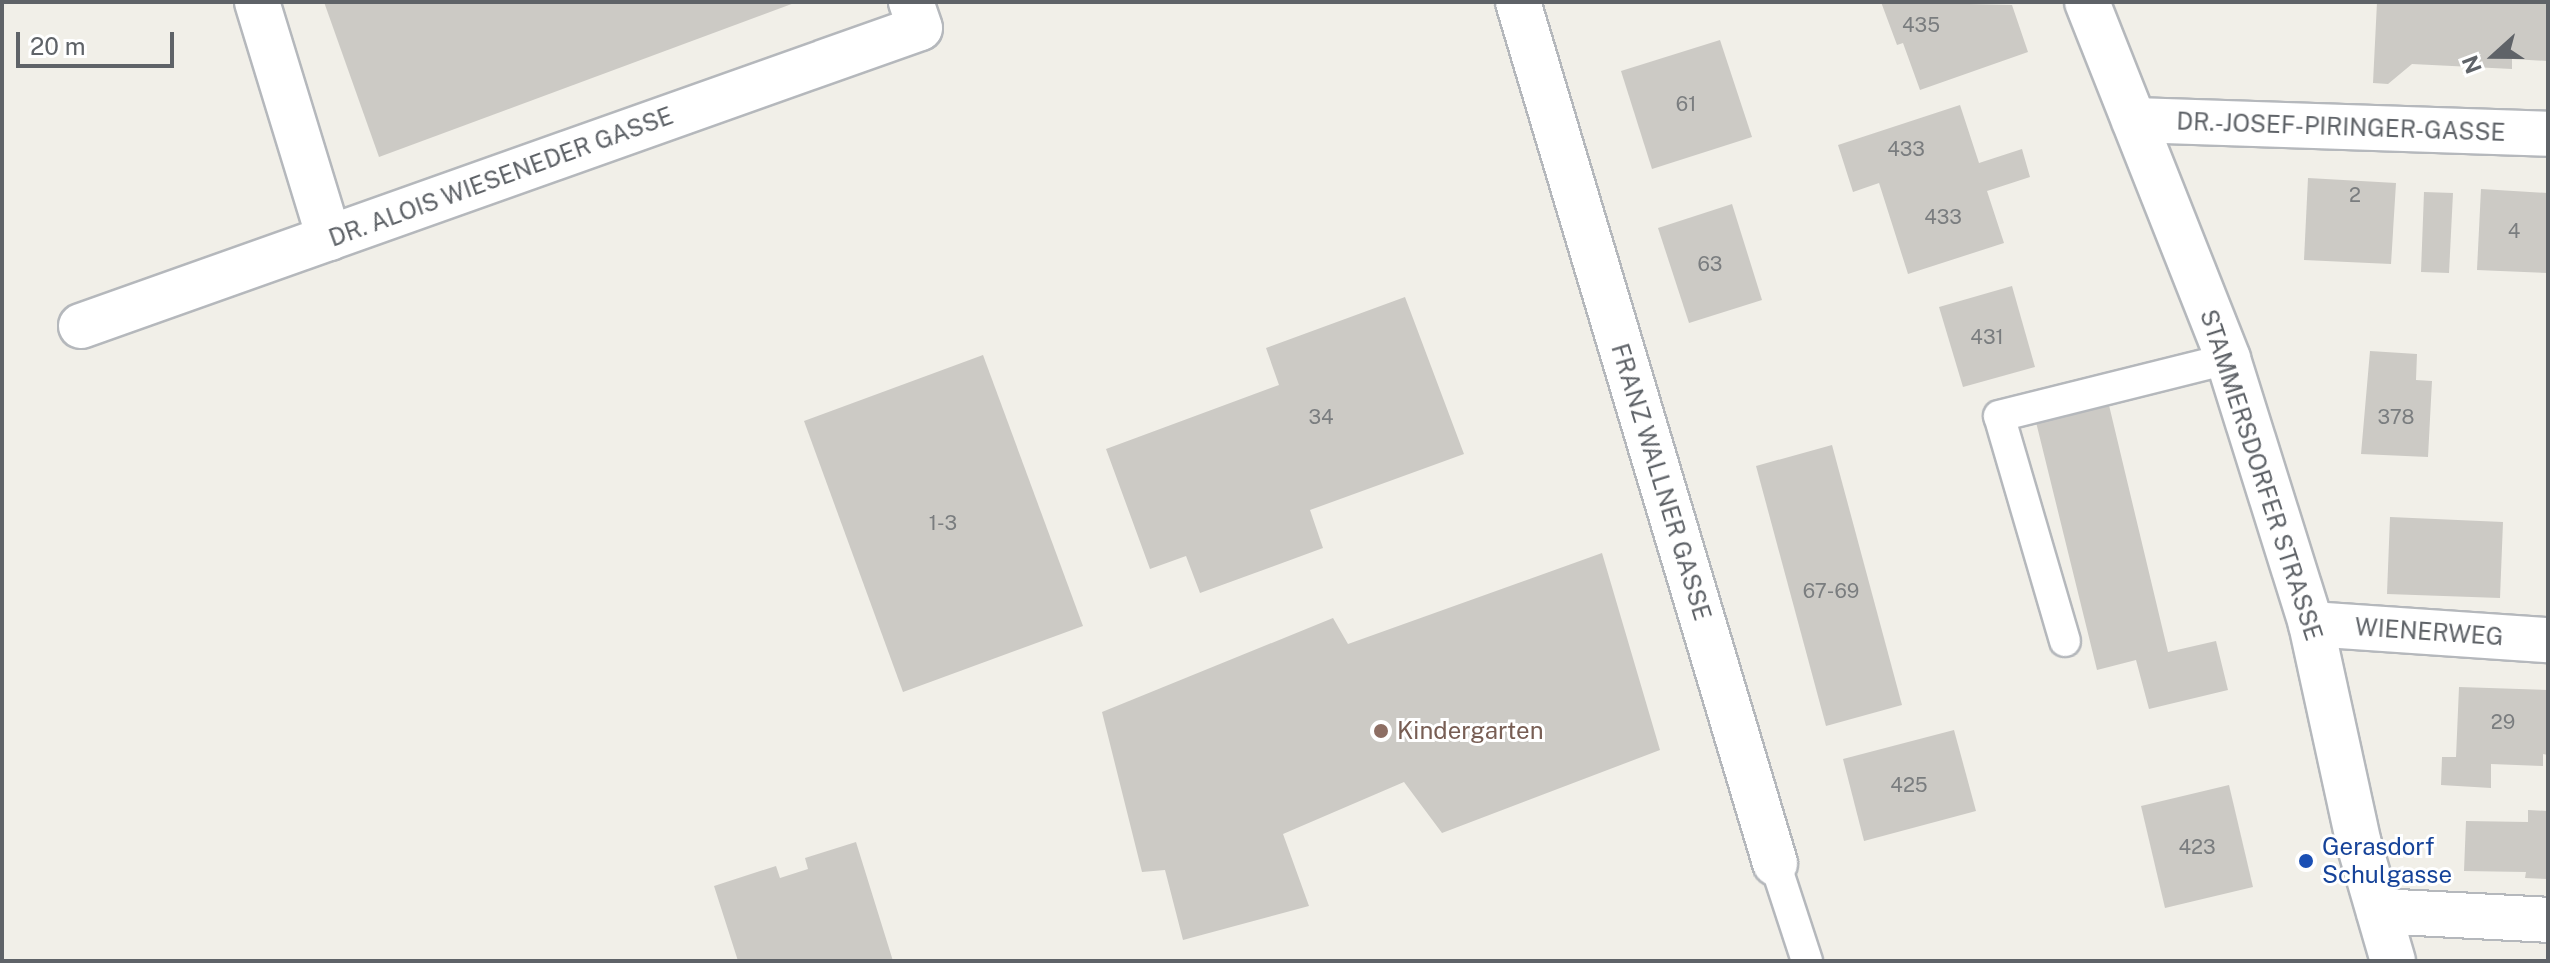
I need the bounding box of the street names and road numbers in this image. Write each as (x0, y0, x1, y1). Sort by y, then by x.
street label: DR. ALOIS WIESENEDER GASSE (325, 101, 677, 253)
street label: DR.-JOSEF-PIRINGER-GASSE (2176, 107, 2506, 147)
street label: STAMMERSDORFER STRASSE (2194, 306, 2328, 644)
street label: FRANZ WALLNER GASSE (1605, 340, 1717, 624)
street label: WIENERWEG (2354, 612, 2504, 652)

